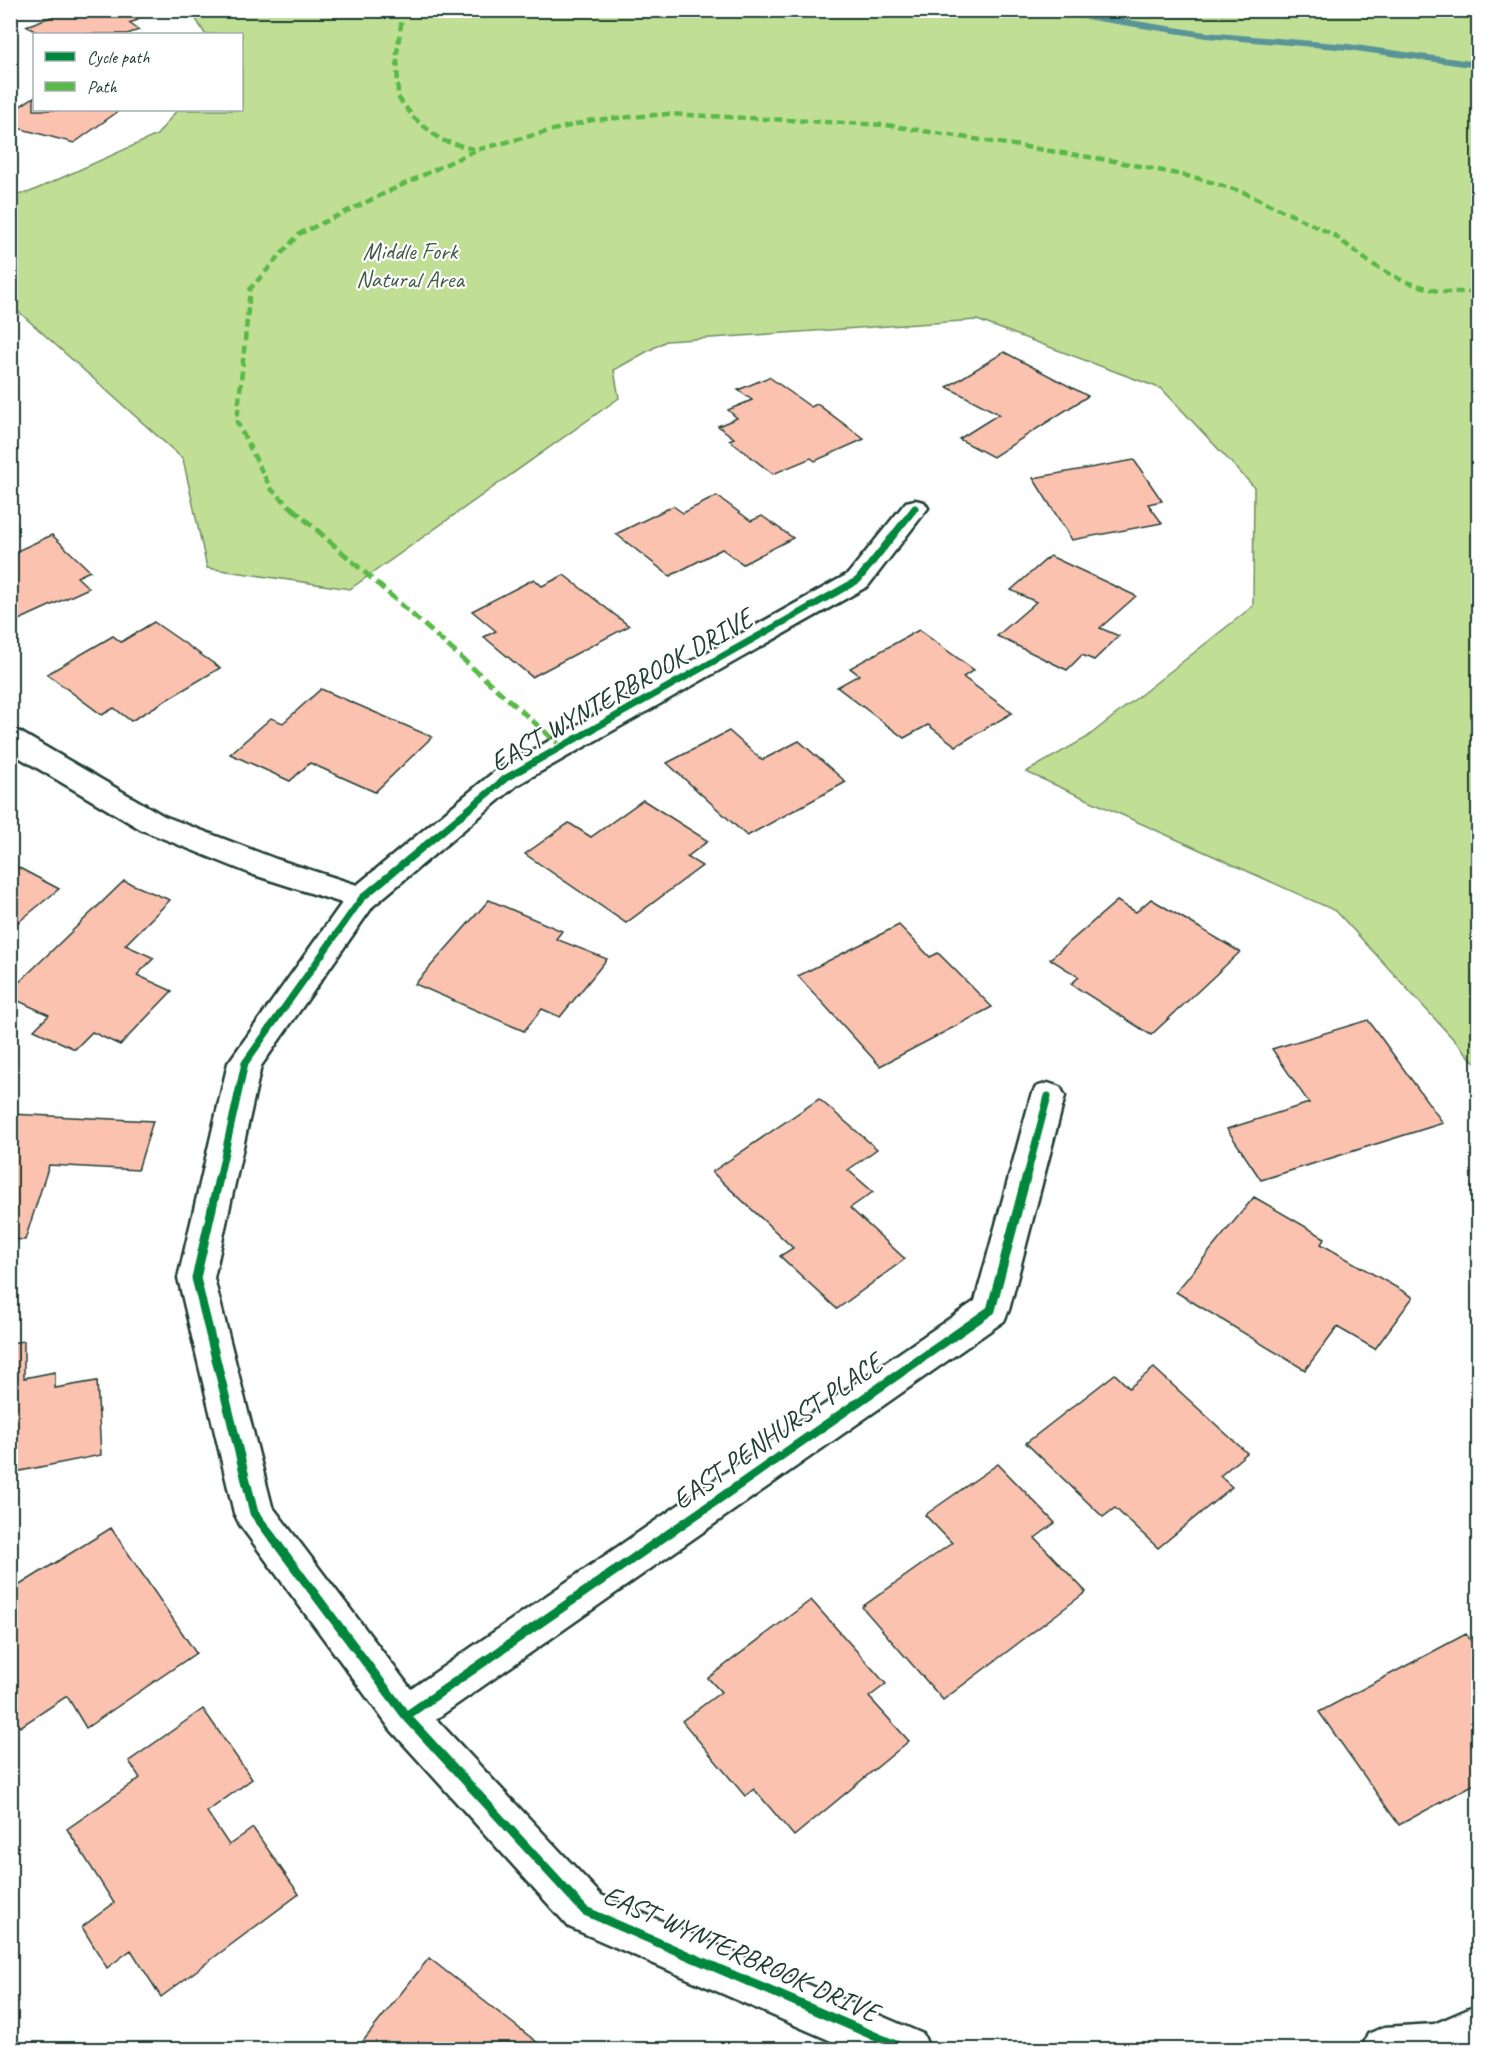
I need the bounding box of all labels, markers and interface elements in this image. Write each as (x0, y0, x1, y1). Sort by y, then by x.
legend (33, 33, 243, 111)
text: Cycle path (87, 46, 150, 68)
text: Path (87, 76, 117, 98)
park label: Middle Fork Natural Area (356, 236, 465, 294)
street label: EAST WYNTERBROOK DRIVE (483, 599, 762, 780)
street label: EAST PENHURST PLACE (665, 1343, 892, 1517)
street label: EAST WYNTERBROOK DRIVE (598, 1876, 887, 2031)

